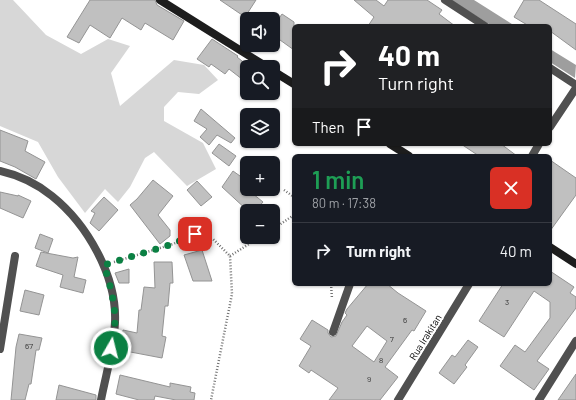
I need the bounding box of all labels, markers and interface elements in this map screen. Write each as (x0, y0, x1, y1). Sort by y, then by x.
map controls (240, 12, 280, 244)
button: sound (240, 12, 280, 52)
text: 40 m (378, 38, 440, 72)
icon: right (312, 40, 364, 92)
button: search (240, 60, 280, 100)
text: Turn right (378, 72, 454, 94)
button: layers (240, 108, 280, 148)
icon: arrive (353, 116, 375, 138)
text: Then (312, 118, 345, 136)
button: + (240, 156, 280, 196)
text: 1 min (312, 165, 364, 194)
button: close (490, 167, 532, 209)
text: 80 m · 17:38 (312, 195, 376, 211)
button: − (240, 204, 280, 244)
pin (178, 217, 212, 251)
icon: arrive (184, 223, 206, 245)
icon: right (312, 240, 334, 262)
text: Turn right (346, 242, 411, 260)
text: 40 m (500, 242, 532, 260)
house number: 3 (505, 297, 509, 307)
street label: Rua Irakitan (406, 312, 444, 362)
house number: 6 (403, 315, 407, 325)
position arrow (90, 327, 132, 369)
house number: 7 (390, 334, 394, 344)
house number: 67 (25, 341, 33, 351)
house number: 8 (379, 355, 383, 365)
house number: 9 (367, 374, 371, 384)

